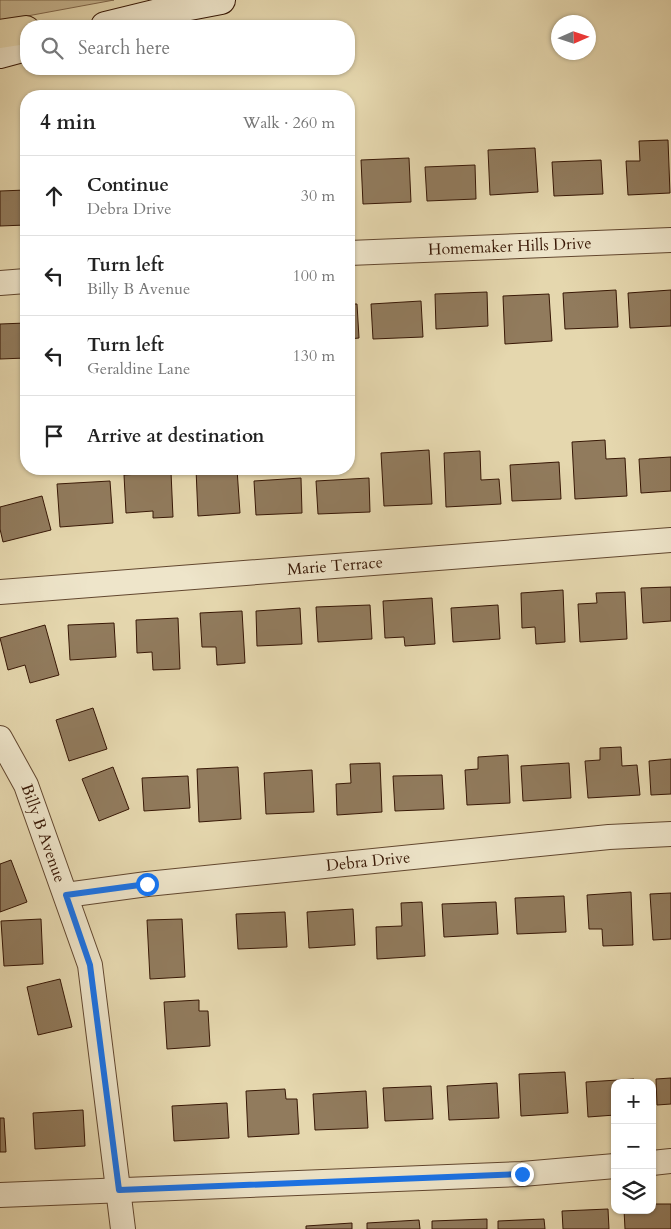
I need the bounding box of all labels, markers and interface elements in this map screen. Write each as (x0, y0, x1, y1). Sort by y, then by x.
north arrow (551, 15, 596, 60)
search box (20, 20, 355, 75)
icon: search (38, 34, 66, 62)
text: Search here (78, 35, 170, 61)
text: 4 min (40, 108, 96, 137)
text: Walk · 260 m (243, 112, 335, 134)
text: Continue (87, 172, 169, 198)
icon: ahead (40, 182, 68, 210)
text: 30 m (301, 185, 335, 207)
text: Debra Drive (87, 198, 172, 220)
street label: Homemaker Hills Drive (428, 232, 592, 261)
text: Turn left (87, 252, 164, 278)
icon: left (40, 262, 68, 290)
text: 100 m (293, 265, 335, 287)
text: Billy B Avenue (87, 278, 190, 300)
text: Turn left (87, 332, 164, 358)
icon: left (40, 342, 68, 370)
text: 130 m (293, 345, 335, 367)
text: Geraldine Lane (87, 358, 190, 380)
icon: arrive (40, 422, 68, 450)
text: Arrive at destination (87, 423, 264, 449)
street label: Marie Terrace (286, 551, 384, 581)
street label: Billy B Avenue (16, 781, 71, 886)
street label: Debra Drive (325, 846, 411, 877)
route start (136, 873, 159, 896)
map controls (611, 1079, 656, 1214)
button: + (611, 1079, 656, 1124)
button: − (611, 1124, 656, 1169)
route end (511, 1163, 534, 1186)
button: layers (611, 1169, 656, 1214)

